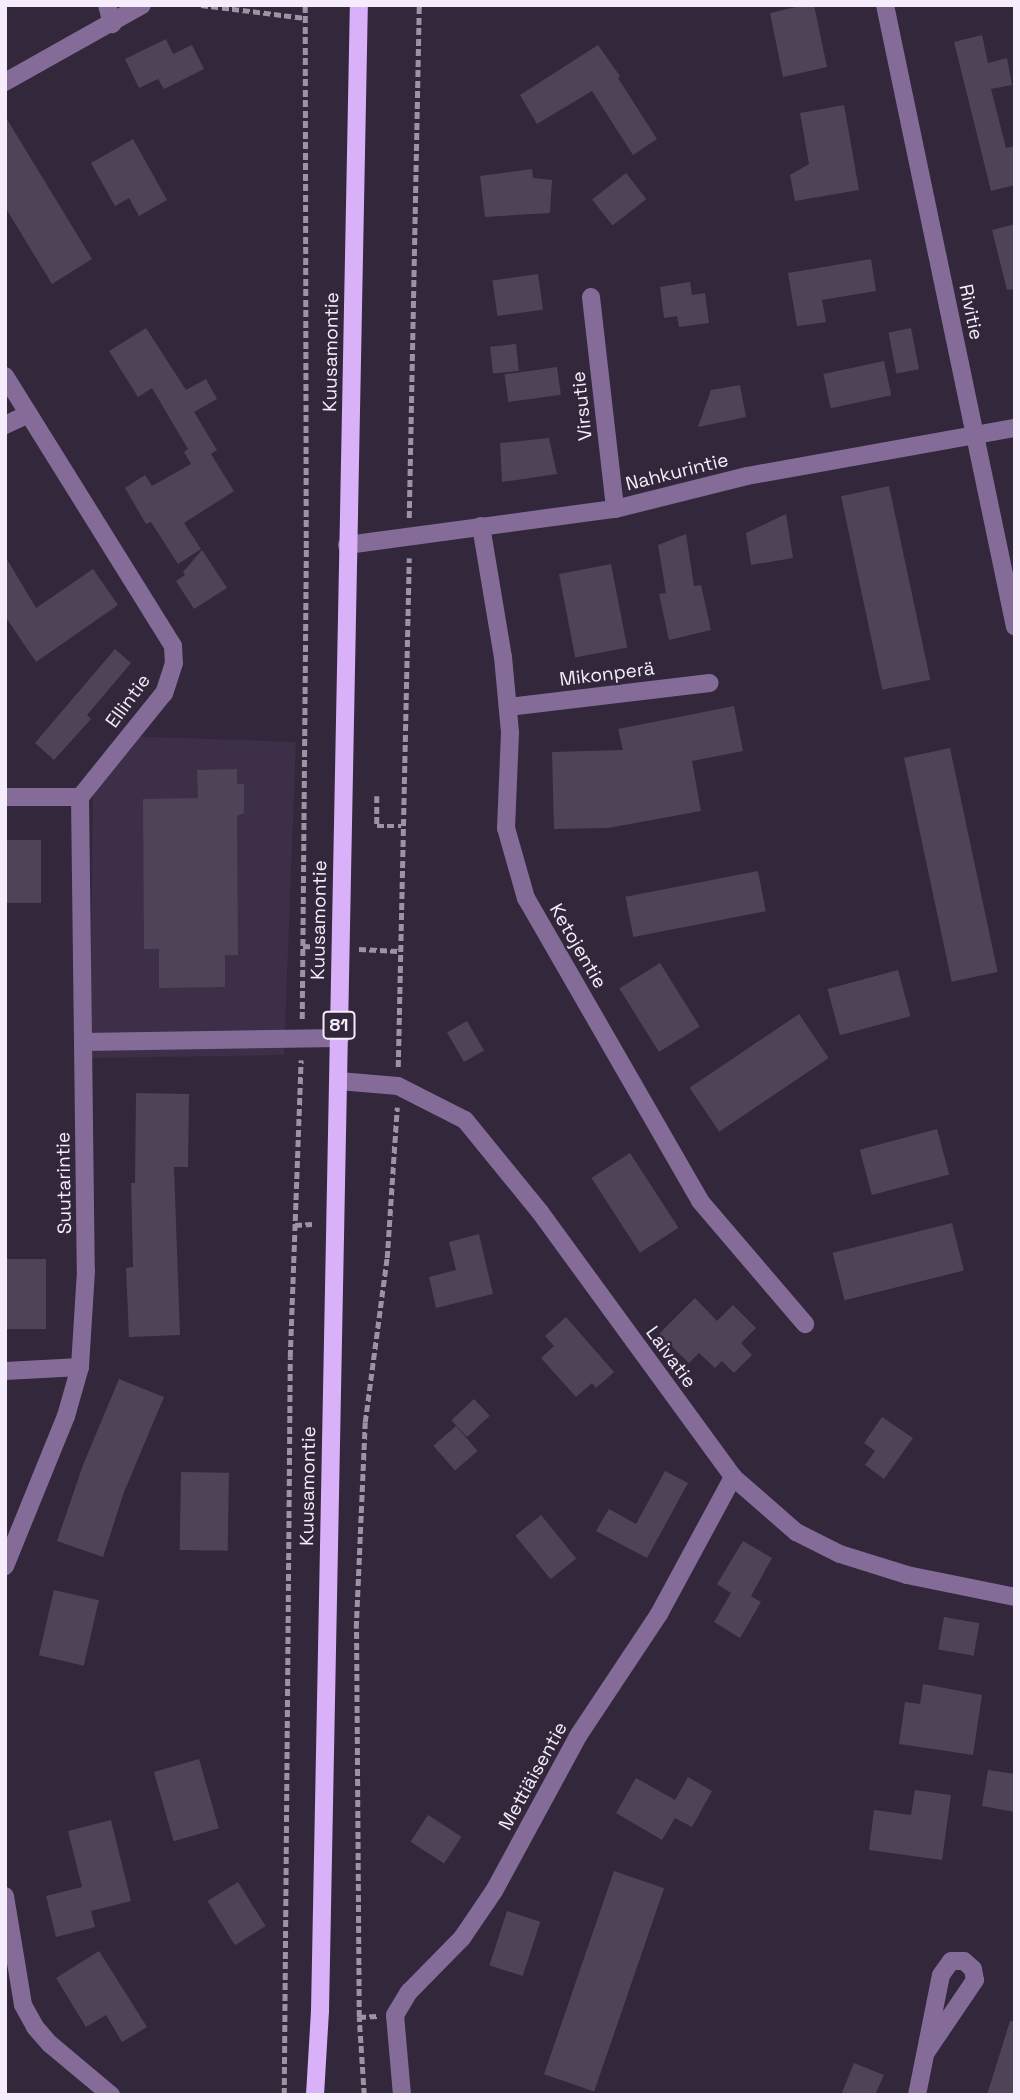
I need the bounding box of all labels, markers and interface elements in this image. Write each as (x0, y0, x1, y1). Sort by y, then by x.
street label: Rivitie (954, 282, 988, 342)
street label: Kuusamontie (319, 292, 343, 412)
street label: Virsutie (567, 370, 597, 442)
street label: Nahkurintie (623, 448, 731, 496)
street label: Mikonperä (558, 657, 656, 691)
street label: Ellintie (101, 670, 155, 732)
street label: Kuusamontie (307, 860, 331, 980)
street label: Ketojentie (545, 900, 611, 992)
road number: 81 (322, 1010, 356, 1040)
street label: Suutarintie (52, 1132, 76, 1234)
street label: Laivatie (641, 1322, 701, 1392)
street label: Kuusamontie (296, 1426, 320, 1546)
street label: Mettiäisentie (494, 1718, 572, 1834)

